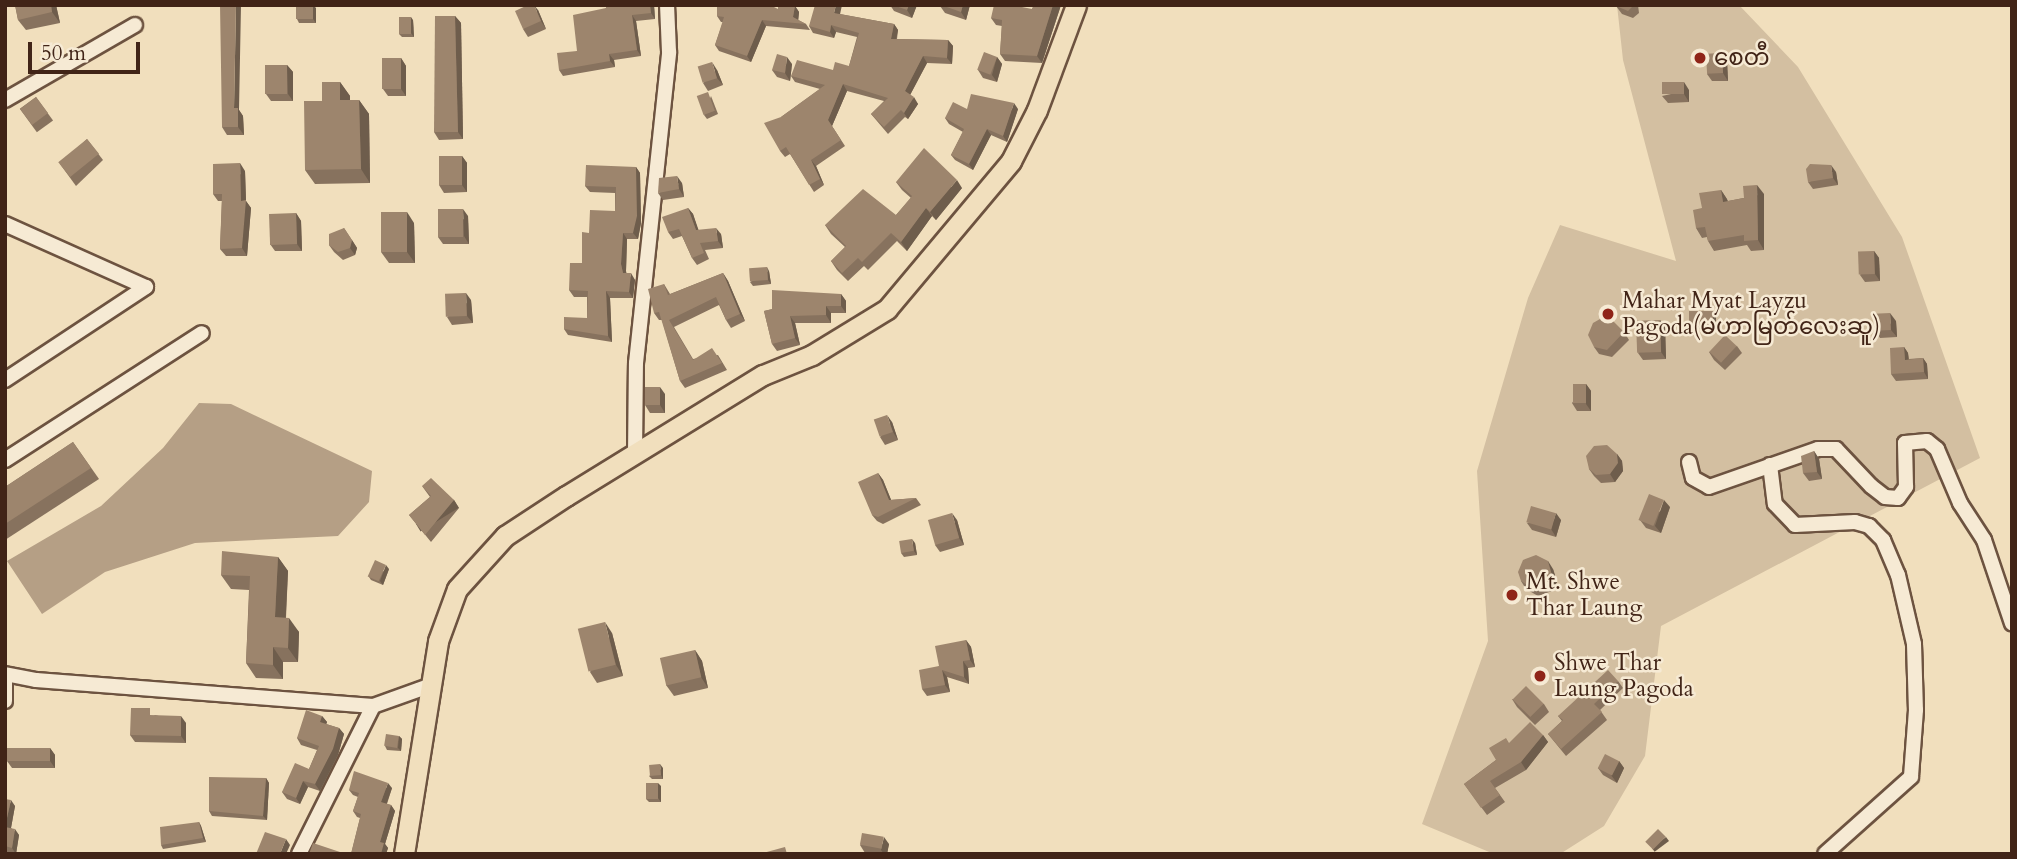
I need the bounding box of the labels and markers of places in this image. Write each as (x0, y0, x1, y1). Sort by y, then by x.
place label: စေတီ (1714, 44, 1770, 72)
marker: စေတီ (1692, 50, 1708, 66)
place label: Mahar Myat Layzu Pagoda(မဟာမြတ်လေးဆူ) (1622, 287, 1880, 341)
marker: Mahar Myat Layzu Pagoda(မဟာမြတ်လေးဆူ) (1600, 306, 1616, 322)
place label: Mt. Shwe Thar Laung (1526, 568, 1642, 622)
marker: Mt. Shwe Thar Laung (1504, 587, 1520, 603)
place label: Shwe Thar Laung Pagoda (1554, 649, 1694, 703)
marker: Shwe Thar Laung Pagoda (1532, 668, 1548, 684)

